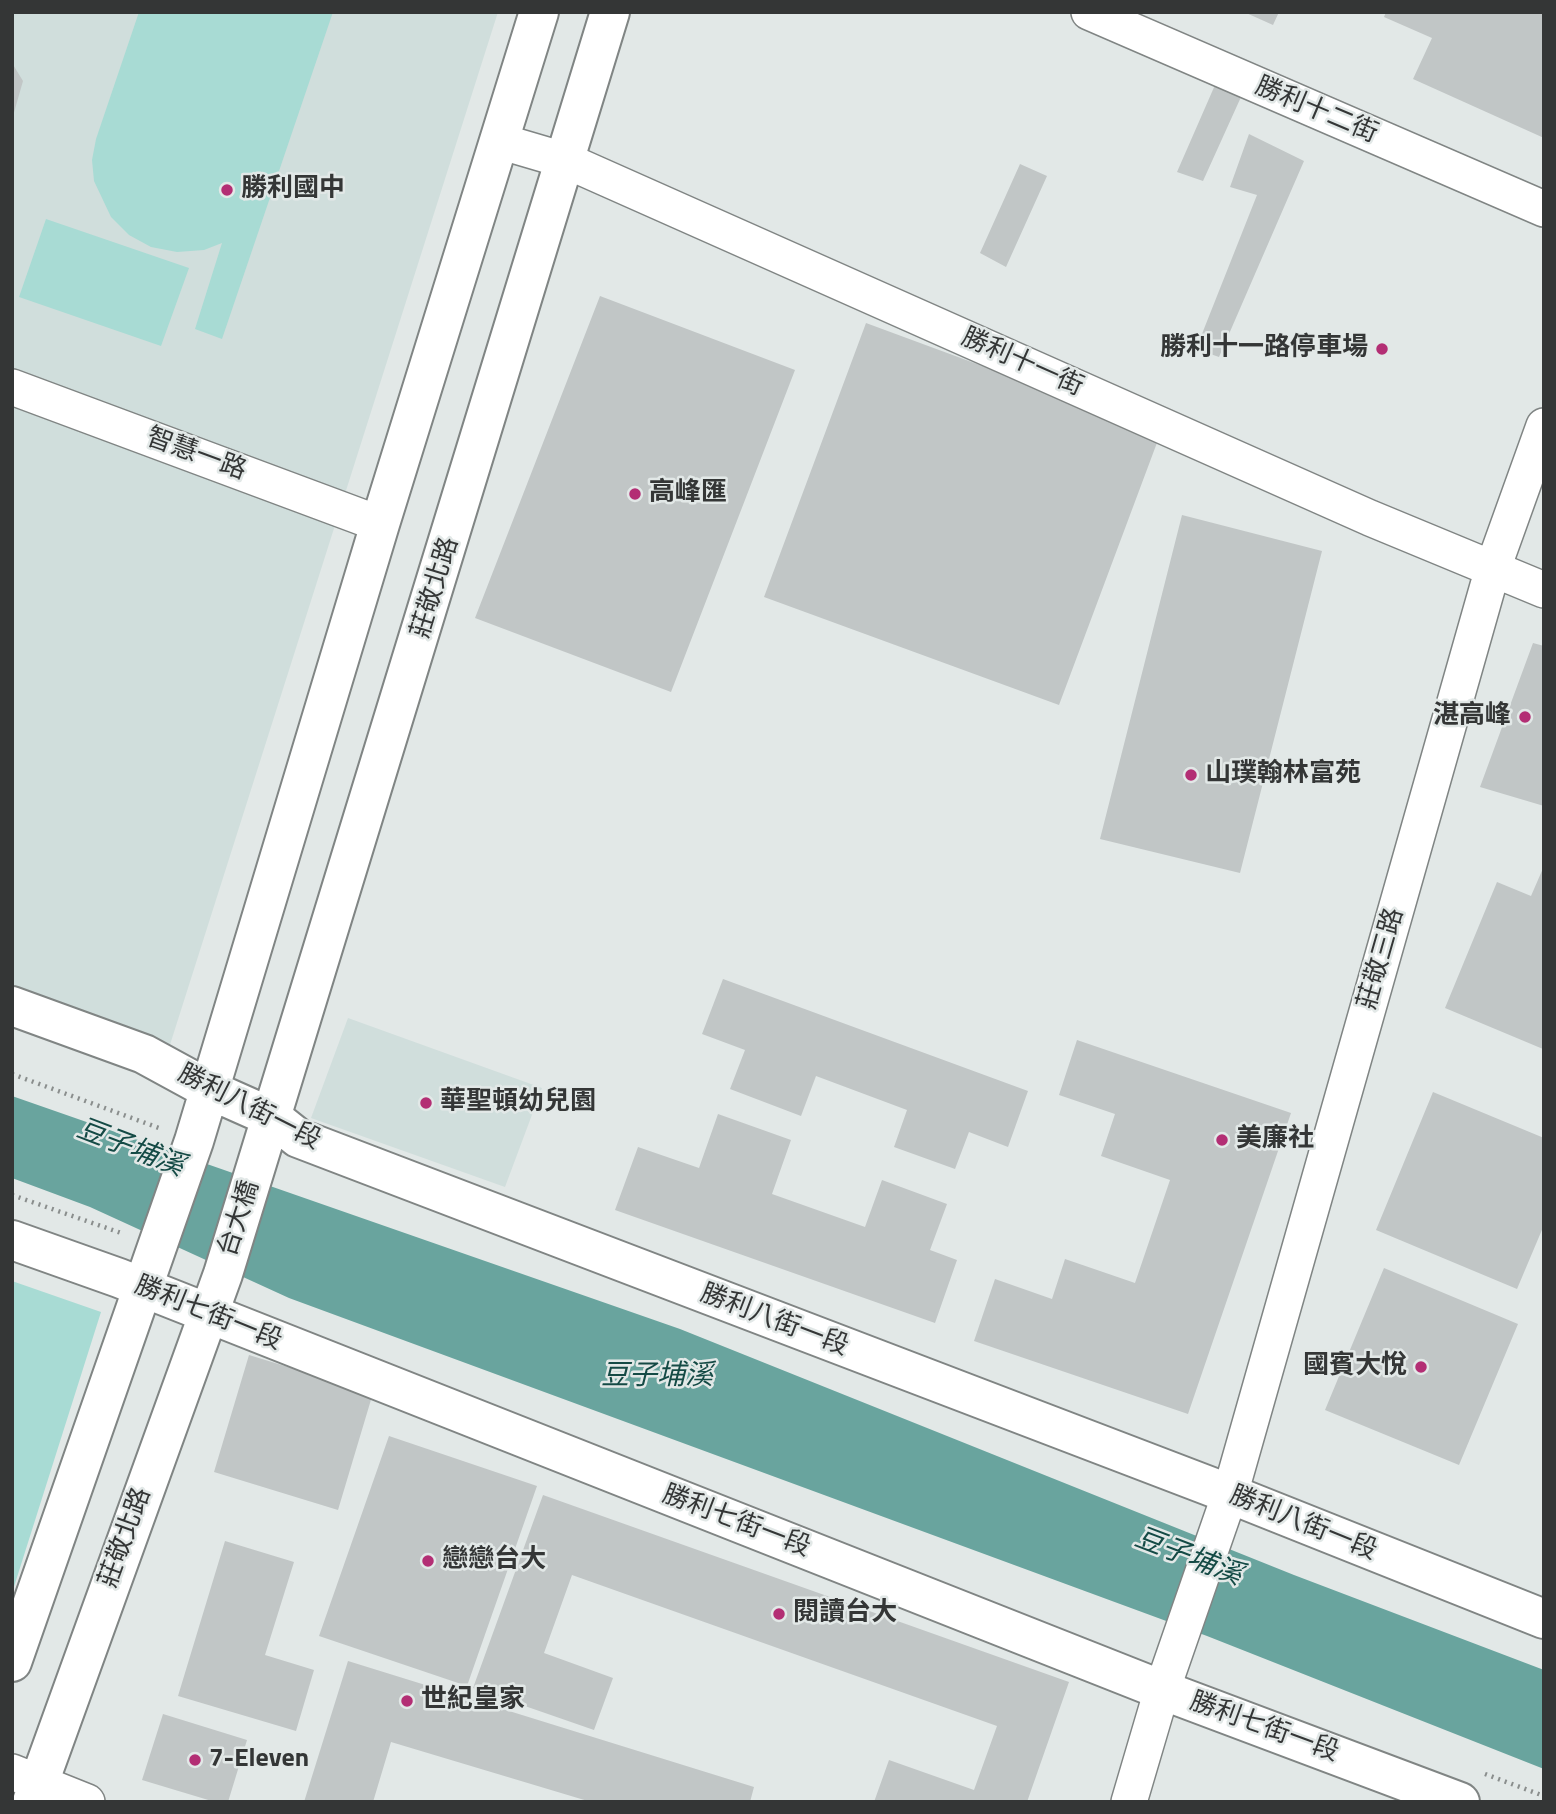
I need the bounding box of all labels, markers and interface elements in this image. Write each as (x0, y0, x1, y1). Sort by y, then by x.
street label: 勝利十二街 (1250, 71, 1382, 151)
place label: 勝利國中 (241, 174, 345, 206)
marker: 勝利國中 (219, 182, 235, 198)
street label: 勝利十一街 (956, 322, 1088, 404)
place label: 勝利十一路停車場 (1160, 333, 1368, 365)
marker: 勝利十一路停車場 (1374, 341, 1390, 357)
street label: 智慧一路 (142, 423, 250, 487)
place label: 高峰匯 (649, 478, 727, 510)
marker: 高峰匯 (627, 486, 643, 502)
street label: 莊敬北路 (406, 534, 466, 642)
place label: 湛高峰 (1433, 701, 1511, 733)
marker: 湛高峰 (1517, 709, 1533, 725)
place label: 山璞翰林富苑 (1205, 759, 1361, 791)
marker: 山璞翰林富苑 (1183, 767, 1199, 783)
street label: 莊敬三路 (1353, 905, 1411, 1013)
street label: 勝利八街一段 (172, 1059, 326, 1157)
place label: 華聖頓幼兒園 (440, 1087, 596, 1119)
marker: 華聖頓幼兒園 (418, 1095, 434, 1111)
water label: 豆子埔溪 (72, 1113, 188, 1185)
place label: 美廉社 (1236, 1124, 1314, 1156)
marker: 美廉社 (1214, 1132, 1230, 1148)
street label: 台大橋 (213, 1177, 267, 1261)
street label: 勝利七街一段 (130, 1270, 286, 1358)
street label: 勝利八街一段 (696, 1278, 852, 1364)
place label: 國賓大悅 (1303, 1351, 1407, 1383)
marker: 國賓大悅 (1413, 1359, 1429, 1375)
water label: 豆子埔溪 (601, 1360, 713, 1394)
street label: 勝利七街一段 (658, 1479, 814, 1565)
street label: 勝利八街一段 (1225, 1480, 1381, 1568)
street label: 莊敬北路 (94, 1484, 158, 1592)
water label: 豆子埔溪 (1130, 1522, 1246, 1594)
place label: 戀戀台大 (442, 1545, 546, 1577)
marker: 戀戀台大 (420, 1553, 436, 1569)
place label: 閱讀台大 (793, 1598, 897, 1630)
marker: 閱讀台大 (771, 1606, 787, 1622)
place label: 世紀皇家 (421, 1685, 525, 1717)
street label: 勝利七街一段 (1185, 1687, 1343, 1769)
marker: 世紀皇家 (399, 1693, 415, 1709)
place label: 7-Eleven (209, 1744, 309, 1776)
marker: 7-Eleven (187, 1752, 203, 1768)

